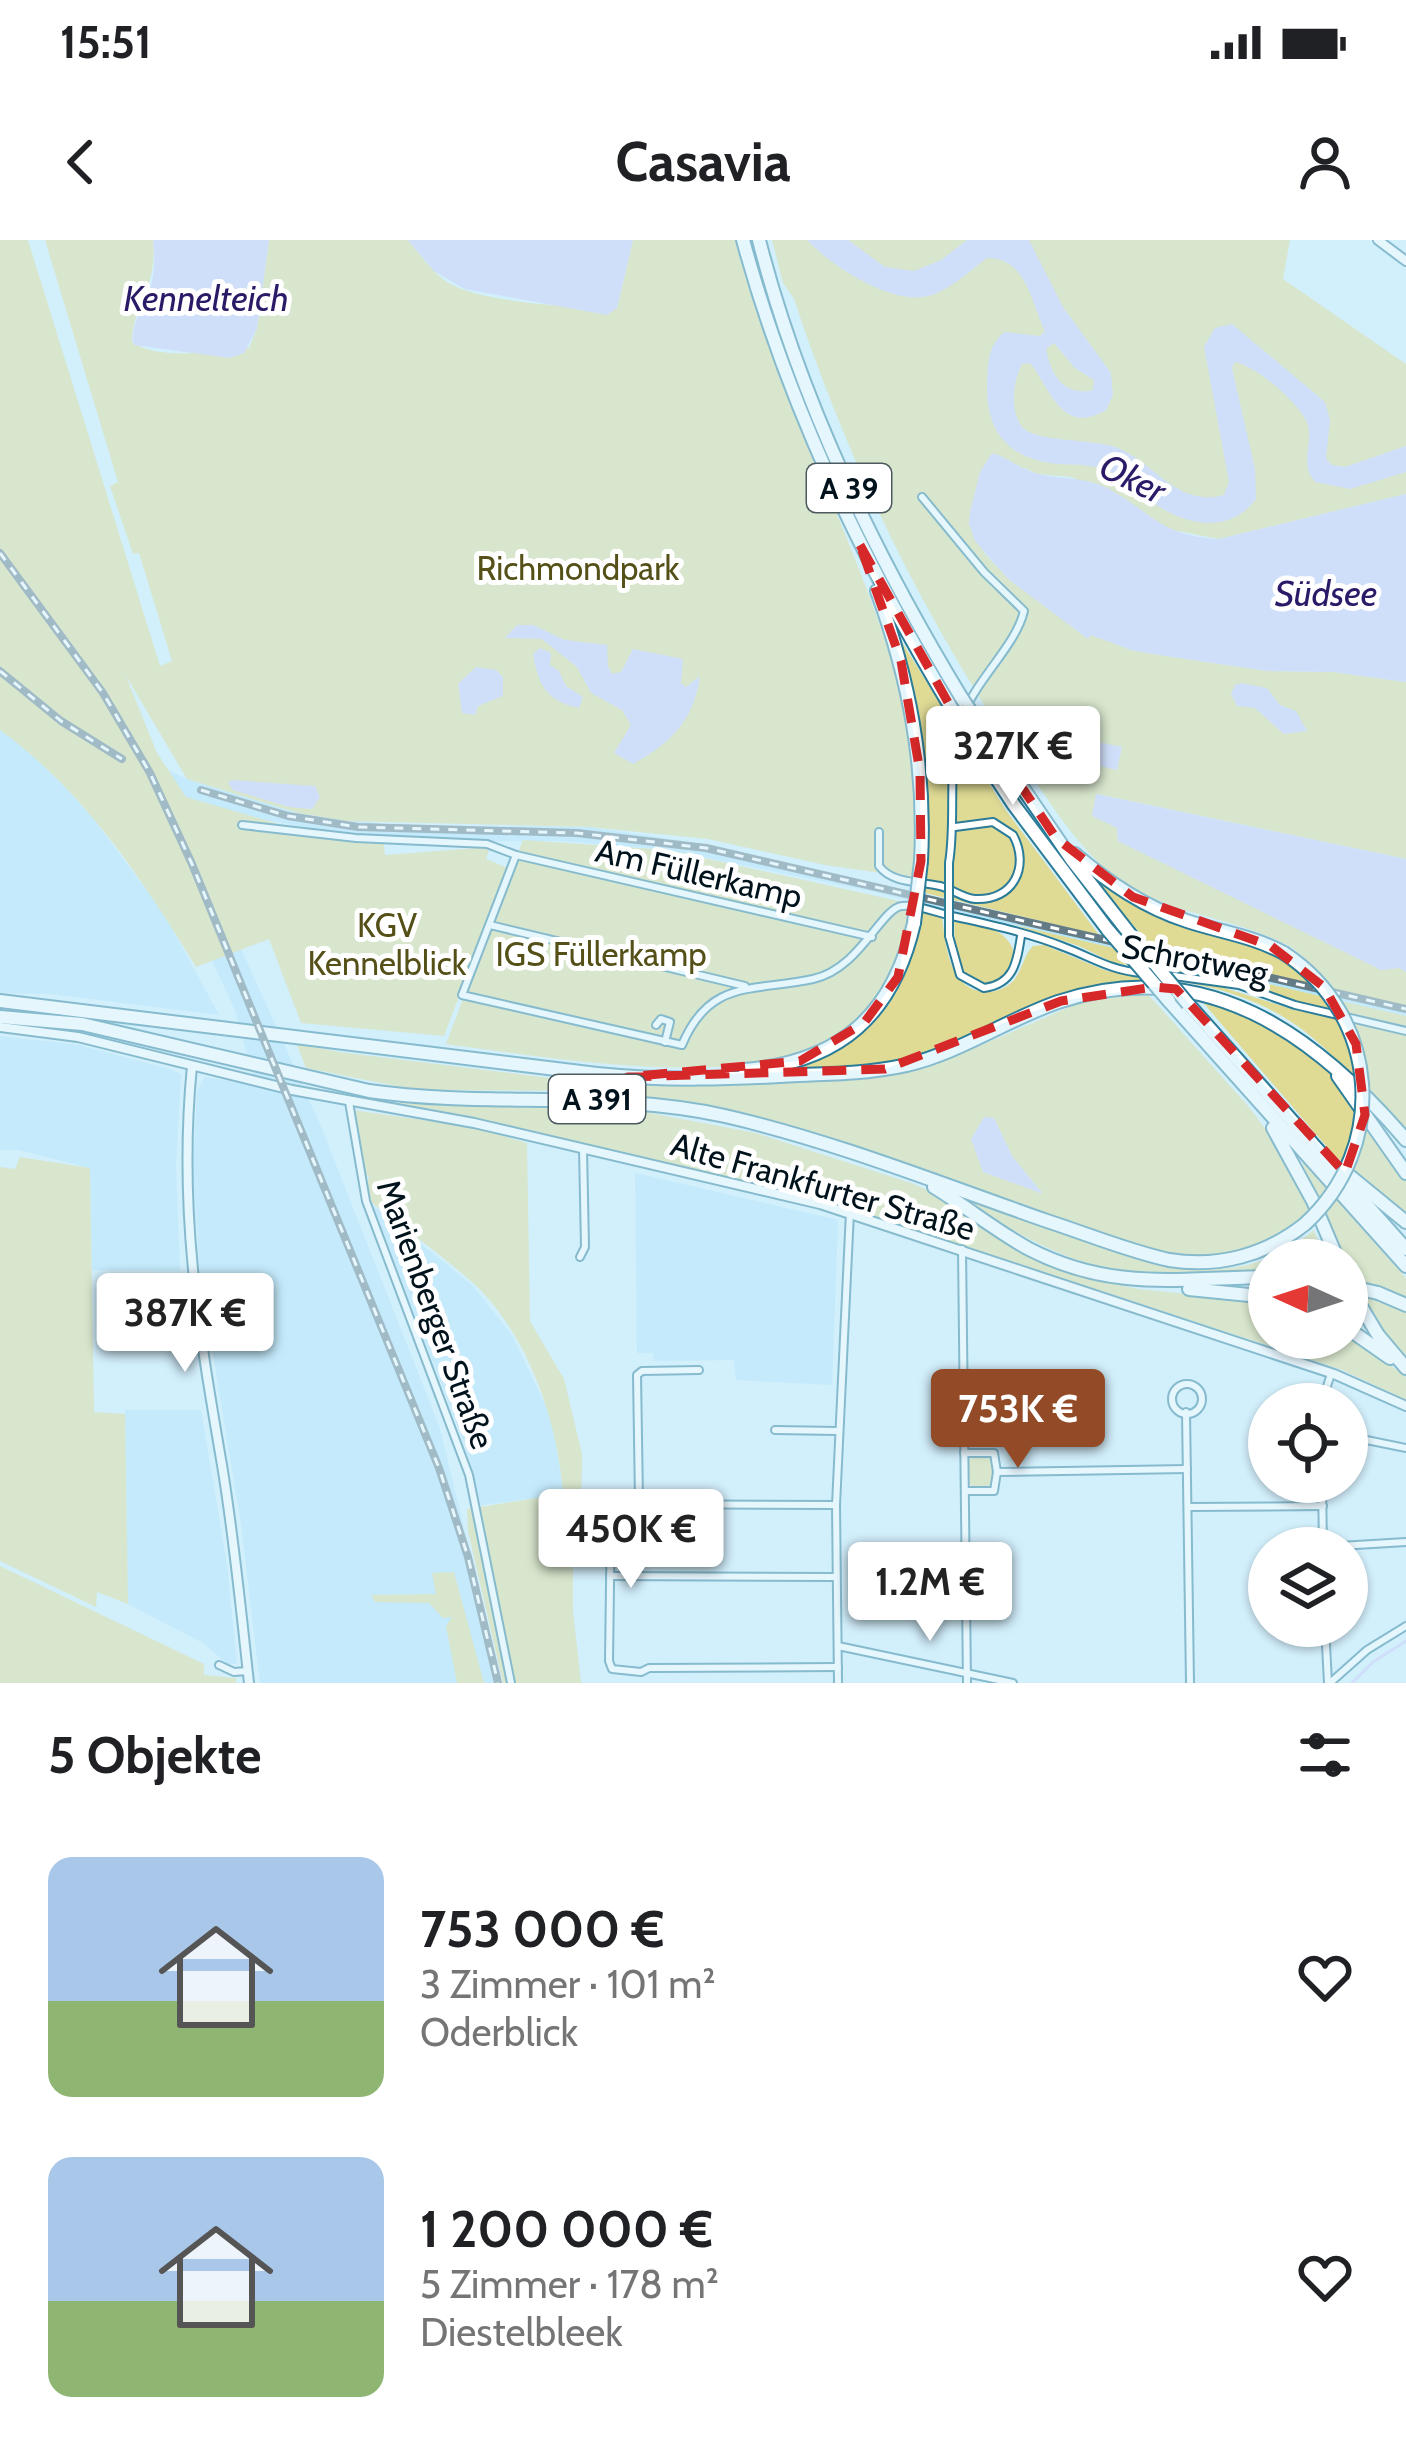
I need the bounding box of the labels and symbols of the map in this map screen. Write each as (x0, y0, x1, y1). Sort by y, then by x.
water label: Kennelteich (123, 276, 289, 320)
water label: Oker (1093, 443, 1175, 513)
road number: A 39 (807, 464, 891, 512)
park label: Richmondpark (477, 548, 680, 588)
water label: Südsee (1275, 571, 1377, 615)
pin: 327K € (915, 706, 1111, 808)
street label: Am Füllerkamp (592, 830, 806, 916)
park label: KGV Kennelblick (308, 905, 467, 983)
street label: Schrotweg (1118, 925, 1272, 993)
park label: IGS Füllerkamp (495, 934, 707, 974)
road number: A 391 (549, 1075, 645, 1123)
street label: Alte Frankfurter Straße (666, 1123, 980, 1249)
street label: Marienberger Straße (369, 1174, 503, 1454)
north arrow (1248, 1239, 1368, 1359)
pin: 387K € (87, 1273, 283, 1375)
pin: 753K € (920, 1369, 1116, 1471)
pin: 450K € (533, 1489, 729, 1591)
pin: 1.2M € (832, 1542, 1028, 1644)

